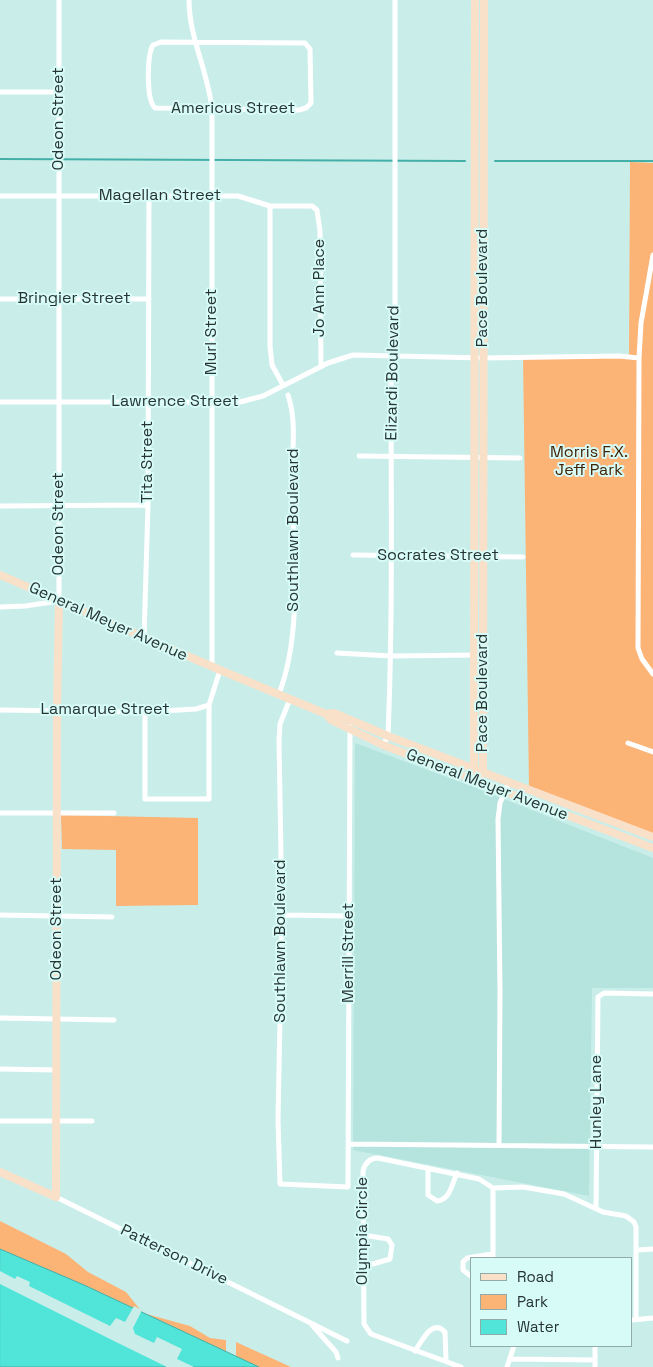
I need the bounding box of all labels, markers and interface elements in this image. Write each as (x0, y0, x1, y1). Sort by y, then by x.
street label: Odeon Street (49, 67, 69, 171)
street label: Americus Street (171, 99, 295, 119)
street label: Magellan Street (99, 186, 221, 206)
street label: Pace Boulevard (473, 229, 493, 347)
street label: Jo Ann Place (310, 239, 330, 337)
street label: Bringier Street (17, 289, 131, 309)
street label: Murl Street (202, 289, 222, 375)
street label: Elizardi Boulevard (382, 305, 404, 441)
street label: Lawrence Street (111, 392, 239, 412)
street label: Tita Street (138, 421, 158, 503)
park label: Morris F.X. Jeff Park (550, 443, 628, 481)
street label: Southlawn Boulevard (284, 448, 304, 612)
street label: Odeon Street (49, 472, 69, 576)
street label: Socrates Street (377, 546, 499, 566)
street label: General Meyer Avenue (26, 578, 190, 666)
street label: Pace Boulevard (473, 634, 493, 752)
street label: Lamarque Street (40, 700, 170, 720)
street label: General Meyer Avenue (403, 745, 571, 825)
street label: Southlawn Boulevard (271, 859, 291, 1023)
street label: Odeon Street (47, 877, 67, 981)
street label: Merrill Street (339, 903, 359, 1003)
street label: Hunley Lane (587, 1055, 607, 1149)
street label: Olympia Circle (353, 1177, 373, 1285)
street label: Patterson Drive (117, 1221, 231, 1289)
legend (470, 1257, 633, 1347)
text: Road (517, 1267, 554, 1286)
text: Park (517, 1292, 548, 1311)
text: Water (517, 1317, 559, 1336)

